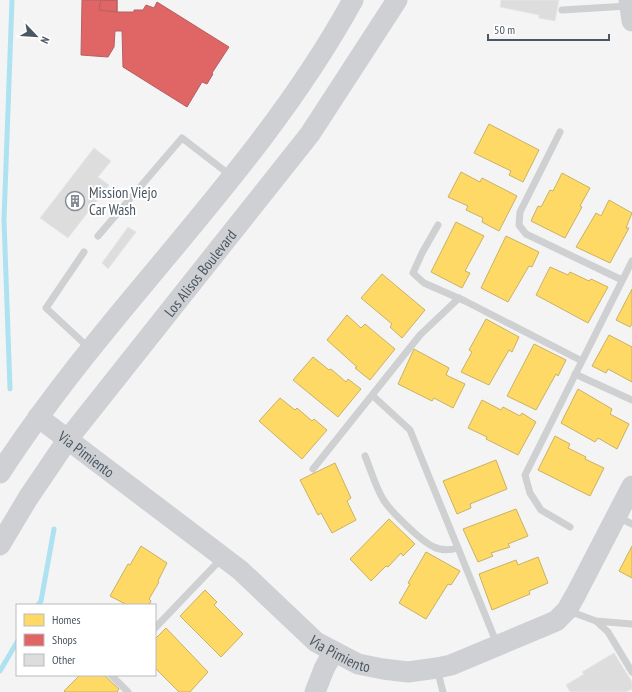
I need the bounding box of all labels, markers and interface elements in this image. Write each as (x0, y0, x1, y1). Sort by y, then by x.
north arrow (16, 16, 56, 56)
scale bar (488, 16, 609, 42)
text: 50 m (494, 22, 515, 37)
text: N (37, 35, 53, 46)
place label: Mission Viejo Car Wash (89, 183, 157, 219)
building icon: Mission Viejo Car Wash (64, 190, 86, 212)
street label: Los Alisos Boulevard (160, 226, 240, 320)
street label: Via Pimiento (54, 426, 119, 481)
legend (16, 604, 156, 676)
text: Homes (52, 612, 80, 627)
street label: Via Pimiento (304, 630, 372, 676)
text: Shops (52, 632, 77, 647)
text: Other (52, 652, 76, 667)

